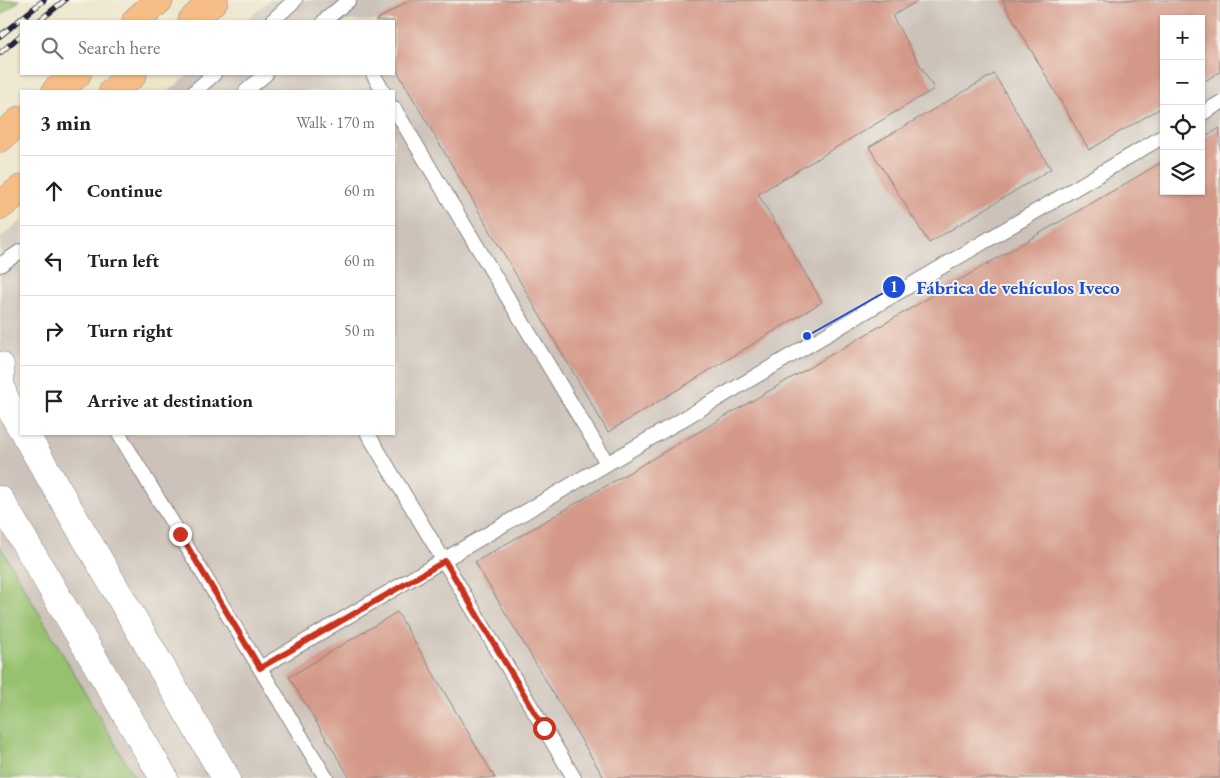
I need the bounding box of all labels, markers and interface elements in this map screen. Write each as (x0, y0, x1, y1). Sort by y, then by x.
map controls (1160, 15, 1205, 195)
button: + (1160, 15, 1205, 60)
search box (20, 20, 395, 75)
icon: search (38, 34, 66, 62)
text: Search here (78, 35, 160, 60)
button: − (1160, 60, 1205, 105)
button: locate (1160, 105, 1205, 150)
text: 3 min (40, 109, 91, 136)
text: Walk · 170 m (296, 112, 375, 133)
button: layers (1160, 150, 1205, 195)
icon: ahead (40, 177, 68, 205)
text: Continue (87, 178, 162, 203)
text: 60 m (344, 180, 375, 201)
icon: left (40, 247, 68, 275)
text: Turn left (87, 248, 159, 273)
text: 60 m (344, 250, 375, 271)
callout: Fábrica de vehículos Iveco (881, 270, 1129, 304)
text: Fábrica de vehículos Iveco (916, 275, 1120, 300)
text: 1 (890, 277, 898, 296)
icon: right (40, 317, 68, 345)
text: Turn right (87, 318, 173, 343)
text: 50 m (344, 320, 375, 341)
icon: arrive (40, 387, 68, 415)
text: Arrive at destination (87, 388, 253, 413)
route end (169, 523, 192, 546)
route start (533, 717, 556, 740)

